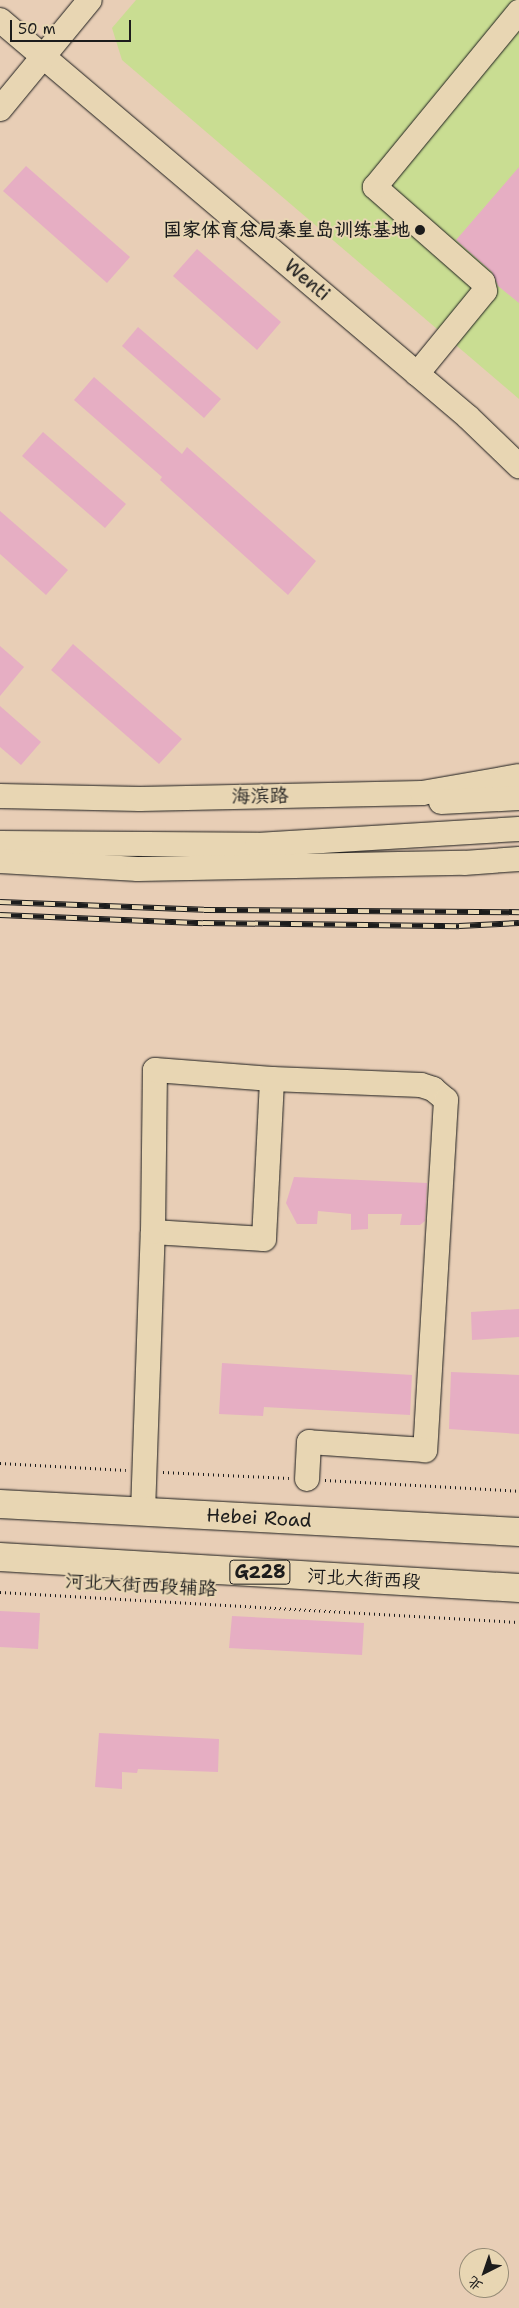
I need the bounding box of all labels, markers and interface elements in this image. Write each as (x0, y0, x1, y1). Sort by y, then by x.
scale bar (12, 10, 134, 42)
text: 50 m (18, 19, 56, 39)
place label: 国家体育总局秦皇岛训练基地 (163, 219, 410, 241)
marker: 国家体育总局秦皇岛训练基地 (414, 224, 426, 236)
street label: Wenti (279, 254, 335, 306)
street label: 海滨路 (231, 784, 289, 808)
street label: Hebei Road (206, 1504, 312, 1532)
road number: G228 (229, 1556, 291, 1588)
street label: 河北大街西段 (306, 1565, 422, 1593)
street label: 河北大街西段辅路 (65, 1570, 217, 1600)
north arrow (459, 2248, 509, 2298)
text: 北 (464, 2272, 486, 2295)

